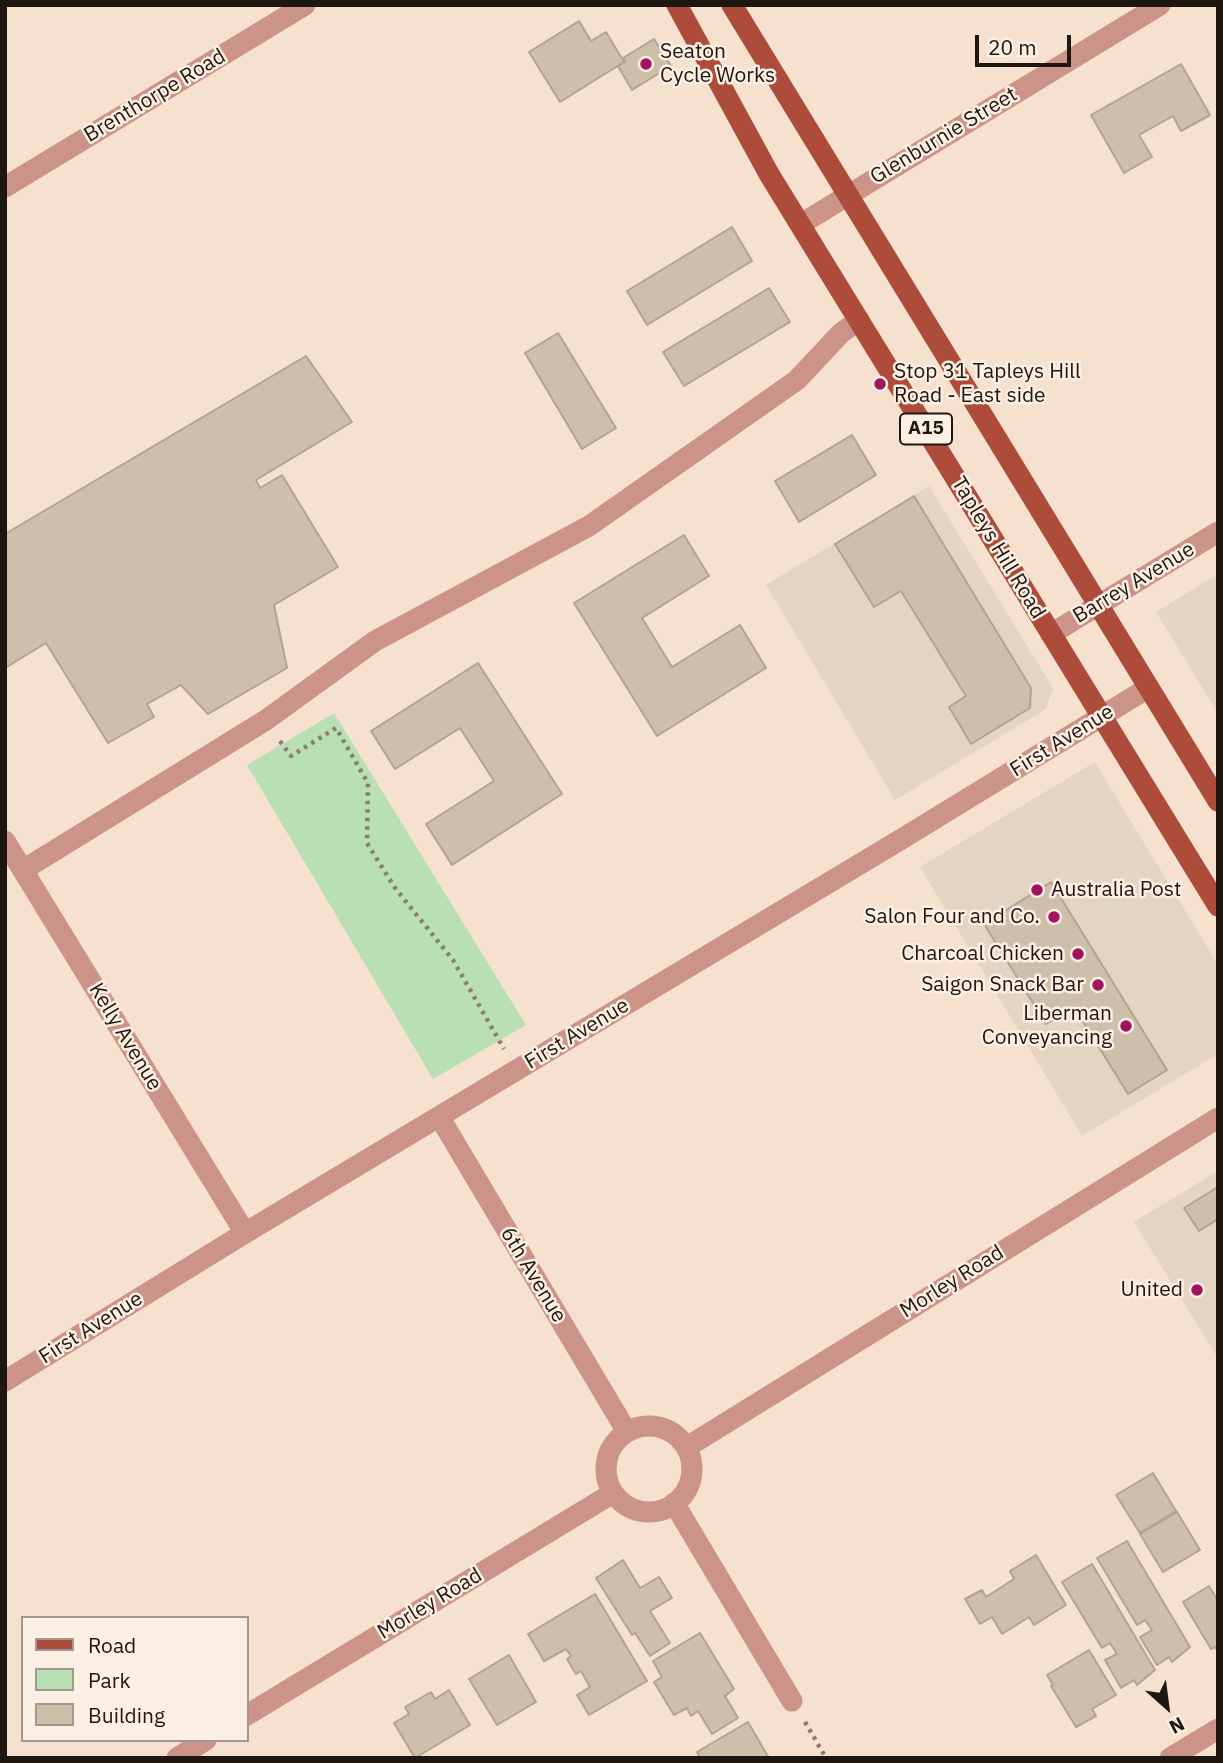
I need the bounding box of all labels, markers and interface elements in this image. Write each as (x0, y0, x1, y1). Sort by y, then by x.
scale bar (978, 21, 1074, 65)
text: 20 m (988, 33, 1037, 61)
place label: Seaton Cycle Works (660, 39, 775, 89)
street label: Brenthorpe Road (80, 44, 230, 148)
marker: Seaton Cycle Works (638, 56, 654, 72)
street label: Glenburnie Street (866, 82, 1022, 190)
place label: Stop 31 Tapleys Hill Road - East side (894, 359, 1081, 409)
marker: Stop 31 Tapleys Hill Road - East side (872, 376, 888, 392)
road number: A15 (900, 414, 952, 444)
street label: Tapleys Hill Road (946, 472, 1050, 624)
street label: Barrey Avenue (1069, 537, 1199, 629)
street label: First Avenue (1006, 699, 1118, 783)
place label: Australia Post (1051, 877, 1181, 903)
marker: Australia Post (1029, 882, 1045, 898)
place label: Salon Four and Co. (864, 904, 1040, 930)
marker: Salon Four and Co. (1046, 909, 1062, 925)
place label: Charcoal Chicken (901, 941, 1064, 967)
marker: Charcoal Chicken (1070, 946, 1086, 962)
place label: Saigon Snack Bar (921, 972, 1084, 998)
marker: Saigon Snack Bar (1090, 977, 1106, 993)
street label: Kelly Avenue (83, 979, 167, 1095)
street label: First Avenue (520, 993, 634, 1075)
place label: Liberman Conveyancing (982, 1001, 1112, 1051)
marker: Liberman Conveyancing (1118, 1018, 1134, 1034)
street label: 6th Avenue (495, 1223, 571, 1327)
street label: Morley Road (896, 1240, 1008, 1324)
place label: United (1121, 1277, 1183, 1303)
marker: United (1189, 1282, 1205, 1298)
street label: First Avenue (35, 1286, 147, 1370)
street label: Morley Road (373, 1563, 487, 1645)
legend (21, 1616, 248, 1742)
text: Road (88, 1631, 136, 1659)
text: Park (88, 1666, 131, 1694)
north arrow (1132, 1672, 1202, 1742)
text: Building (88, 1701, 165, 1729)
text: N (1165, 1712, 1189, 1739)

